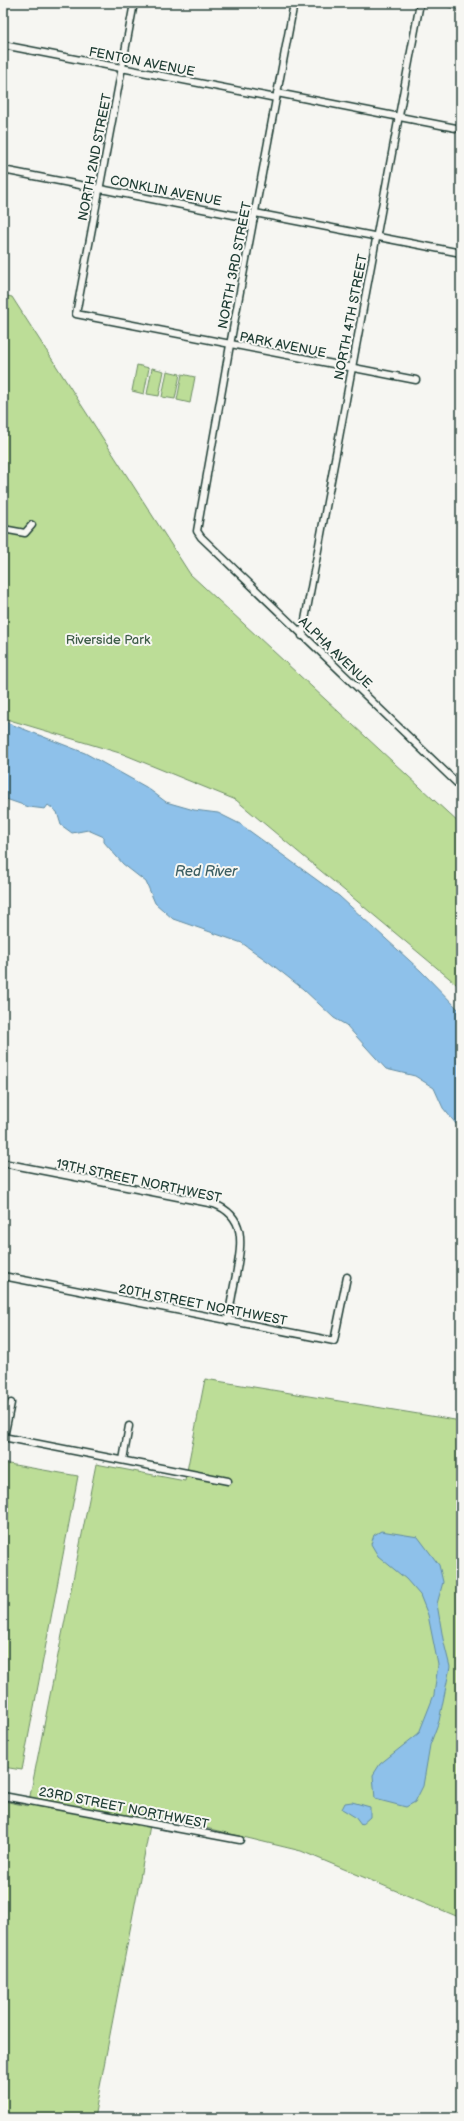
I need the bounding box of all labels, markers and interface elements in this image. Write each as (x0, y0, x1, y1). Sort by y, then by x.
street label: FENTON AVENUE (87, 44, 197, 80)
street label: NORTH 2ND STREET (75, 92, 115, 222)
street label: CONKLIN AVENUE (109, 172, 223, 210)
street label: NORTH 3RD STREET (215, 200, 255, 330)
street label: NORTH 4TH STREET (331, 253, 371, 381)
street label: PARK AVENUE (238, 329, 328, 361)
street label: ALPHA AVENUE (295, 614, 376, 692)
park label: Riverside Park (66, 632, 151, 648)
water label: Red River (175, 863, 238, 880)
street label: 19TH STREET NORTHWEST (55, 1156, 223, 1206)
street label: 20TH STREET NORTHWEST (117, 1281, 289, 1329)
street label: 23RD STREET NORTHWEST (38, 1784, 210, 1832)

